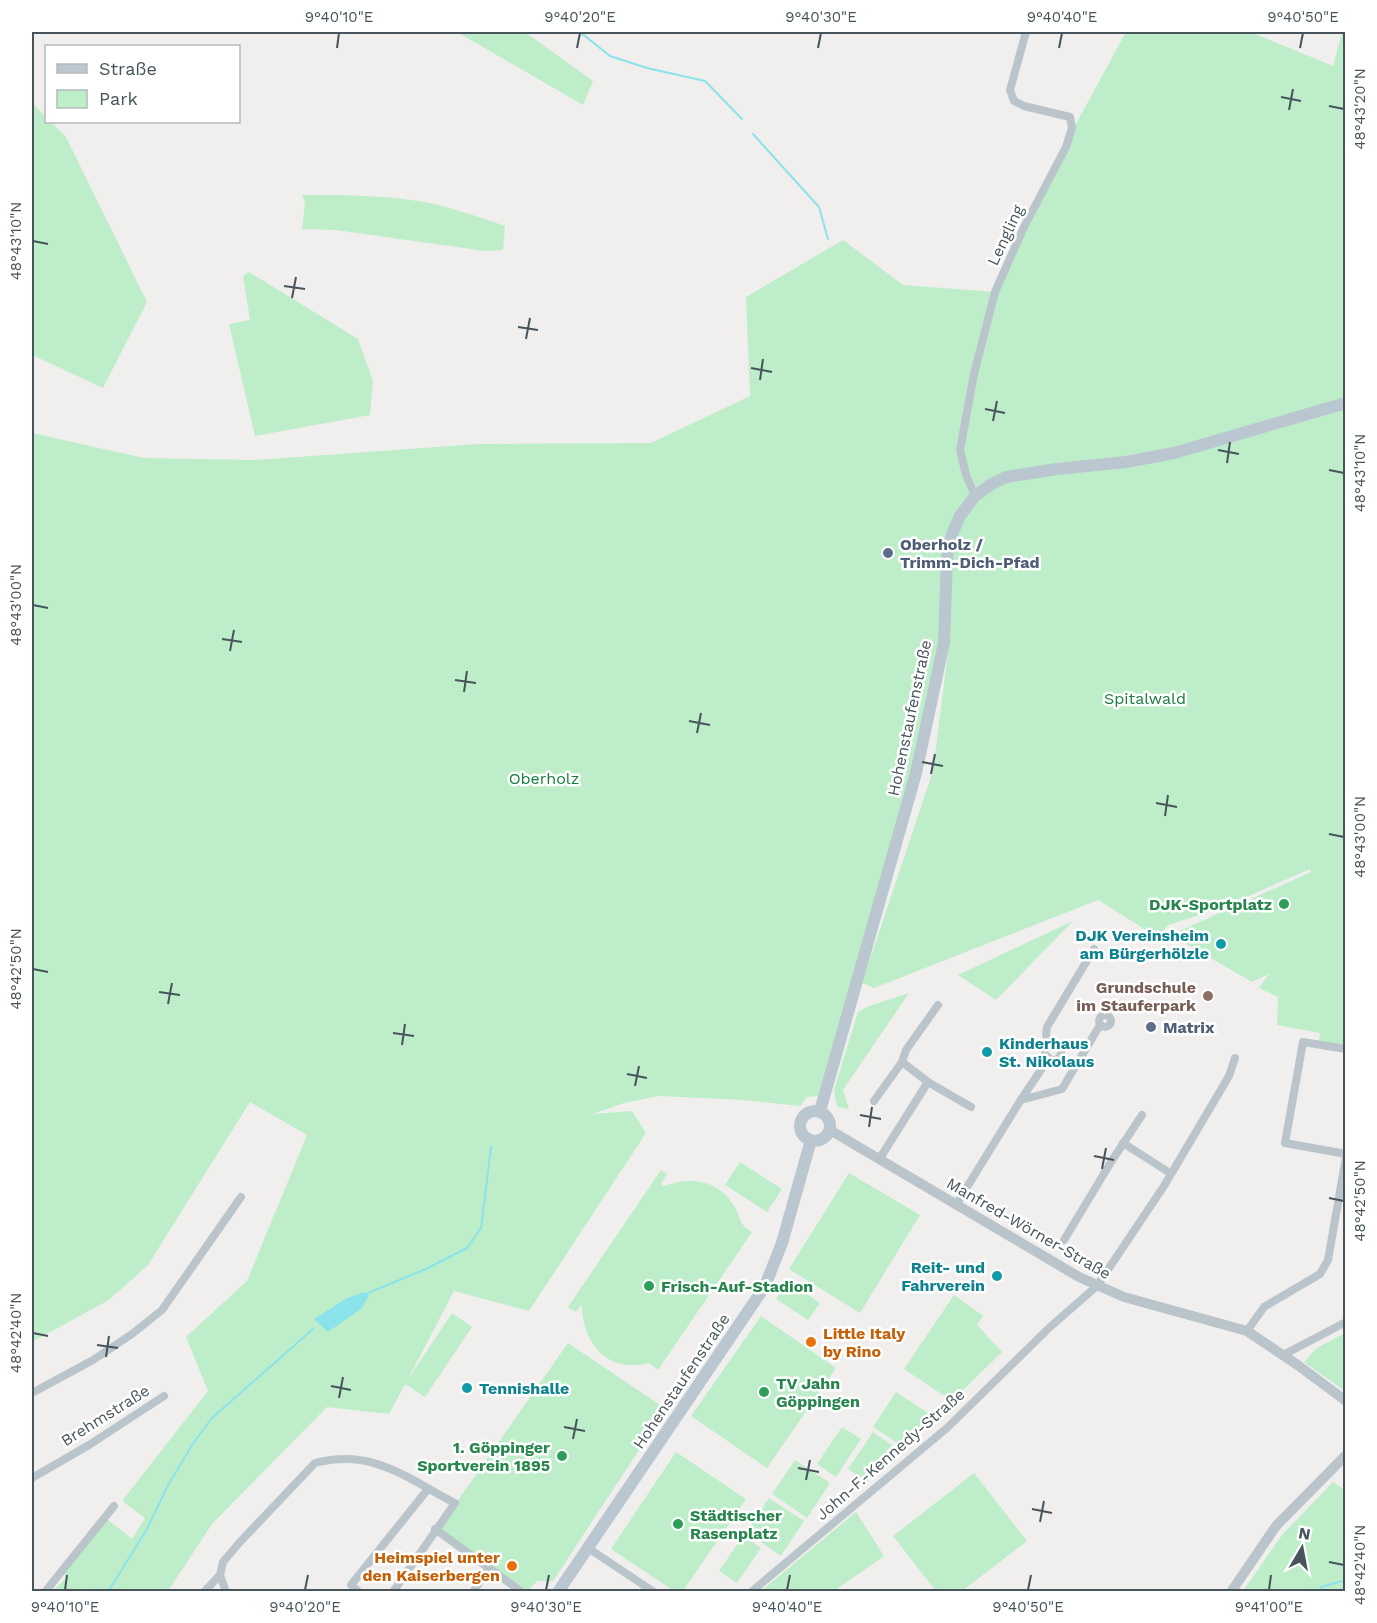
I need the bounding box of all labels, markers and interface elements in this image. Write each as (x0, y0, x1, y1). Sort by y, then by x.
text: 9°40'10"E (305, 8, 373, 26)
text: 9°40'20"E (544, 8, 616, 26)
text: 9°40'30"E (785, 8, 857, 26)
text: 9°40'40"E (1027, 8, 1097, 26)
text: 9°40'50"E (1267, 8, 1339, 26)
legend (45, 45, 240, 123)
text: Straße (99, 58, 157, 79)
text: 48°43'20"N (1351, 68, 1369, 150)
text: Park (99, 88, 138, 109)
text: 48°43'10"N (7, 202, 25, 280)
street label: Lengling (983, 202, 1028, 268)
text: 48°43'10"N (1351, 434, 1369, 512)
place label: Oberholz / Trimm-Dich-Pfad (900, 535, 1039, 572)
marker: Oberholz / Trimm-Dich-Pfad (881, 546, 895, 560)
text: 48°43'00"N (7, 564, 25, 646)
street label: Hohenstaufenstraße (884, 638, 935, 798)
park label: Spitalwald (1104, 689, 1186, 708)
park label: Oberholz (509, 769, 579, 788)
text: 48°43'00"N (1351, 796, 1369, 878)
place label: DJK-Sportplatz (1149, 895, 1272, 914)
marker: DJK-Sportplatz (1277, 897, 1291, 911)
place label: DJK Vereinsheim am Bürgerhölzle (1075, 926, 1209, 963)
text: 48°42'50"N (7, 928, 25, 1010)
marker: DJK Vereinsheim am Bürgerhölzle (1214, 937, 1228, 951)
place label: Grundschule im Stauferpark (1076, 978, 1196, 1015)
marker: Grundschule im Stauferpark (1201, 989, 1215, 1003)
place label: Matrix (1163, 1018, 1215, 1037)
marker: Matrix (1144, 1020, 1158, 1034)
place label: Kinderhaus St. Nikolaus (999, 1034, 1095, 1071)
marker: Kinderhaus St. Nikolaus (980, 1045, 994, 1059)
text: 48°42'50"N (1351, 1160, 1369, 1242)
street label: Manfred-Wörner-Straße (943, 1174, 1114, 1283)
place label: Reit- und Fahrverein (901, 1258, 985, 1295)
marker: Reit- und Fahrverein (990, 1269, 1004, 1283)
place label: Frisch-Auf-Stadion (661, 1277, 813, 1296)
marker: Frisch-Auf-Stadion (642, 1279, 656, 1293)
text: 48°42'40"N (7, 1293, 25, 1373)
street label: Hohenstaufenstraße (629, 1310, 734, 1453)
place label: Little Italy by Rino (823, 1324, 906, 1361)
marker: Little Italy by Rino (804, 1335, 818, 1349)
place label: TV Jahn Göppingen (776, 1374, 860, 1411)
place label: Tennishalle (479, 1379, 569, 1398)
street label: Brehmstraße (58, 1381, 153, 1450)
marker: Tennishalle (460, 1381, 474, 1395)
marker: TV Jahn Göppingen (757, 1385, 771, 1399)
street label: John-F.-Kennedy-Straße (812, 1385, 968, 1524)
place label: 1. Göppinger Sportverein 1895 (417, 1438, 550, 1475)
marker: 1. Göppinger Sportverein 1895 (555, 1449, 569, 1463)
place label: Städtischer Rasenplatz (690, 1506, 782, 1543)
marker: Städtischer Rasenplatz (671, 1517, 685, 1531)
north arrow (1272, 1518, 1332, 1578)
text: N (1297, 1523, 1312, 1544)
text: 48°42'40"N (1351, 1525, 1369, 1605)
place label: Heimspiel unter den Kaiserbergen (363, 1548, 500, 1585)
marker: Heimspiel unter den Kaiserbergen (505, 1559, 519, 1573)
text: 9°40'10"E (31, 1598, 99, 1616)
text: 9°40'20"E (269, 1598, 341, 1616)
text: 9°40'30"E (510, 1598, 582, 1616)
text: 9°40'40"E (752, 1598, 822, 1616)
text: 9°40'50"E (992, 1598, 1064, 1616)
text: 9°41'00"E (1235, 1598, 1303, 1616)

